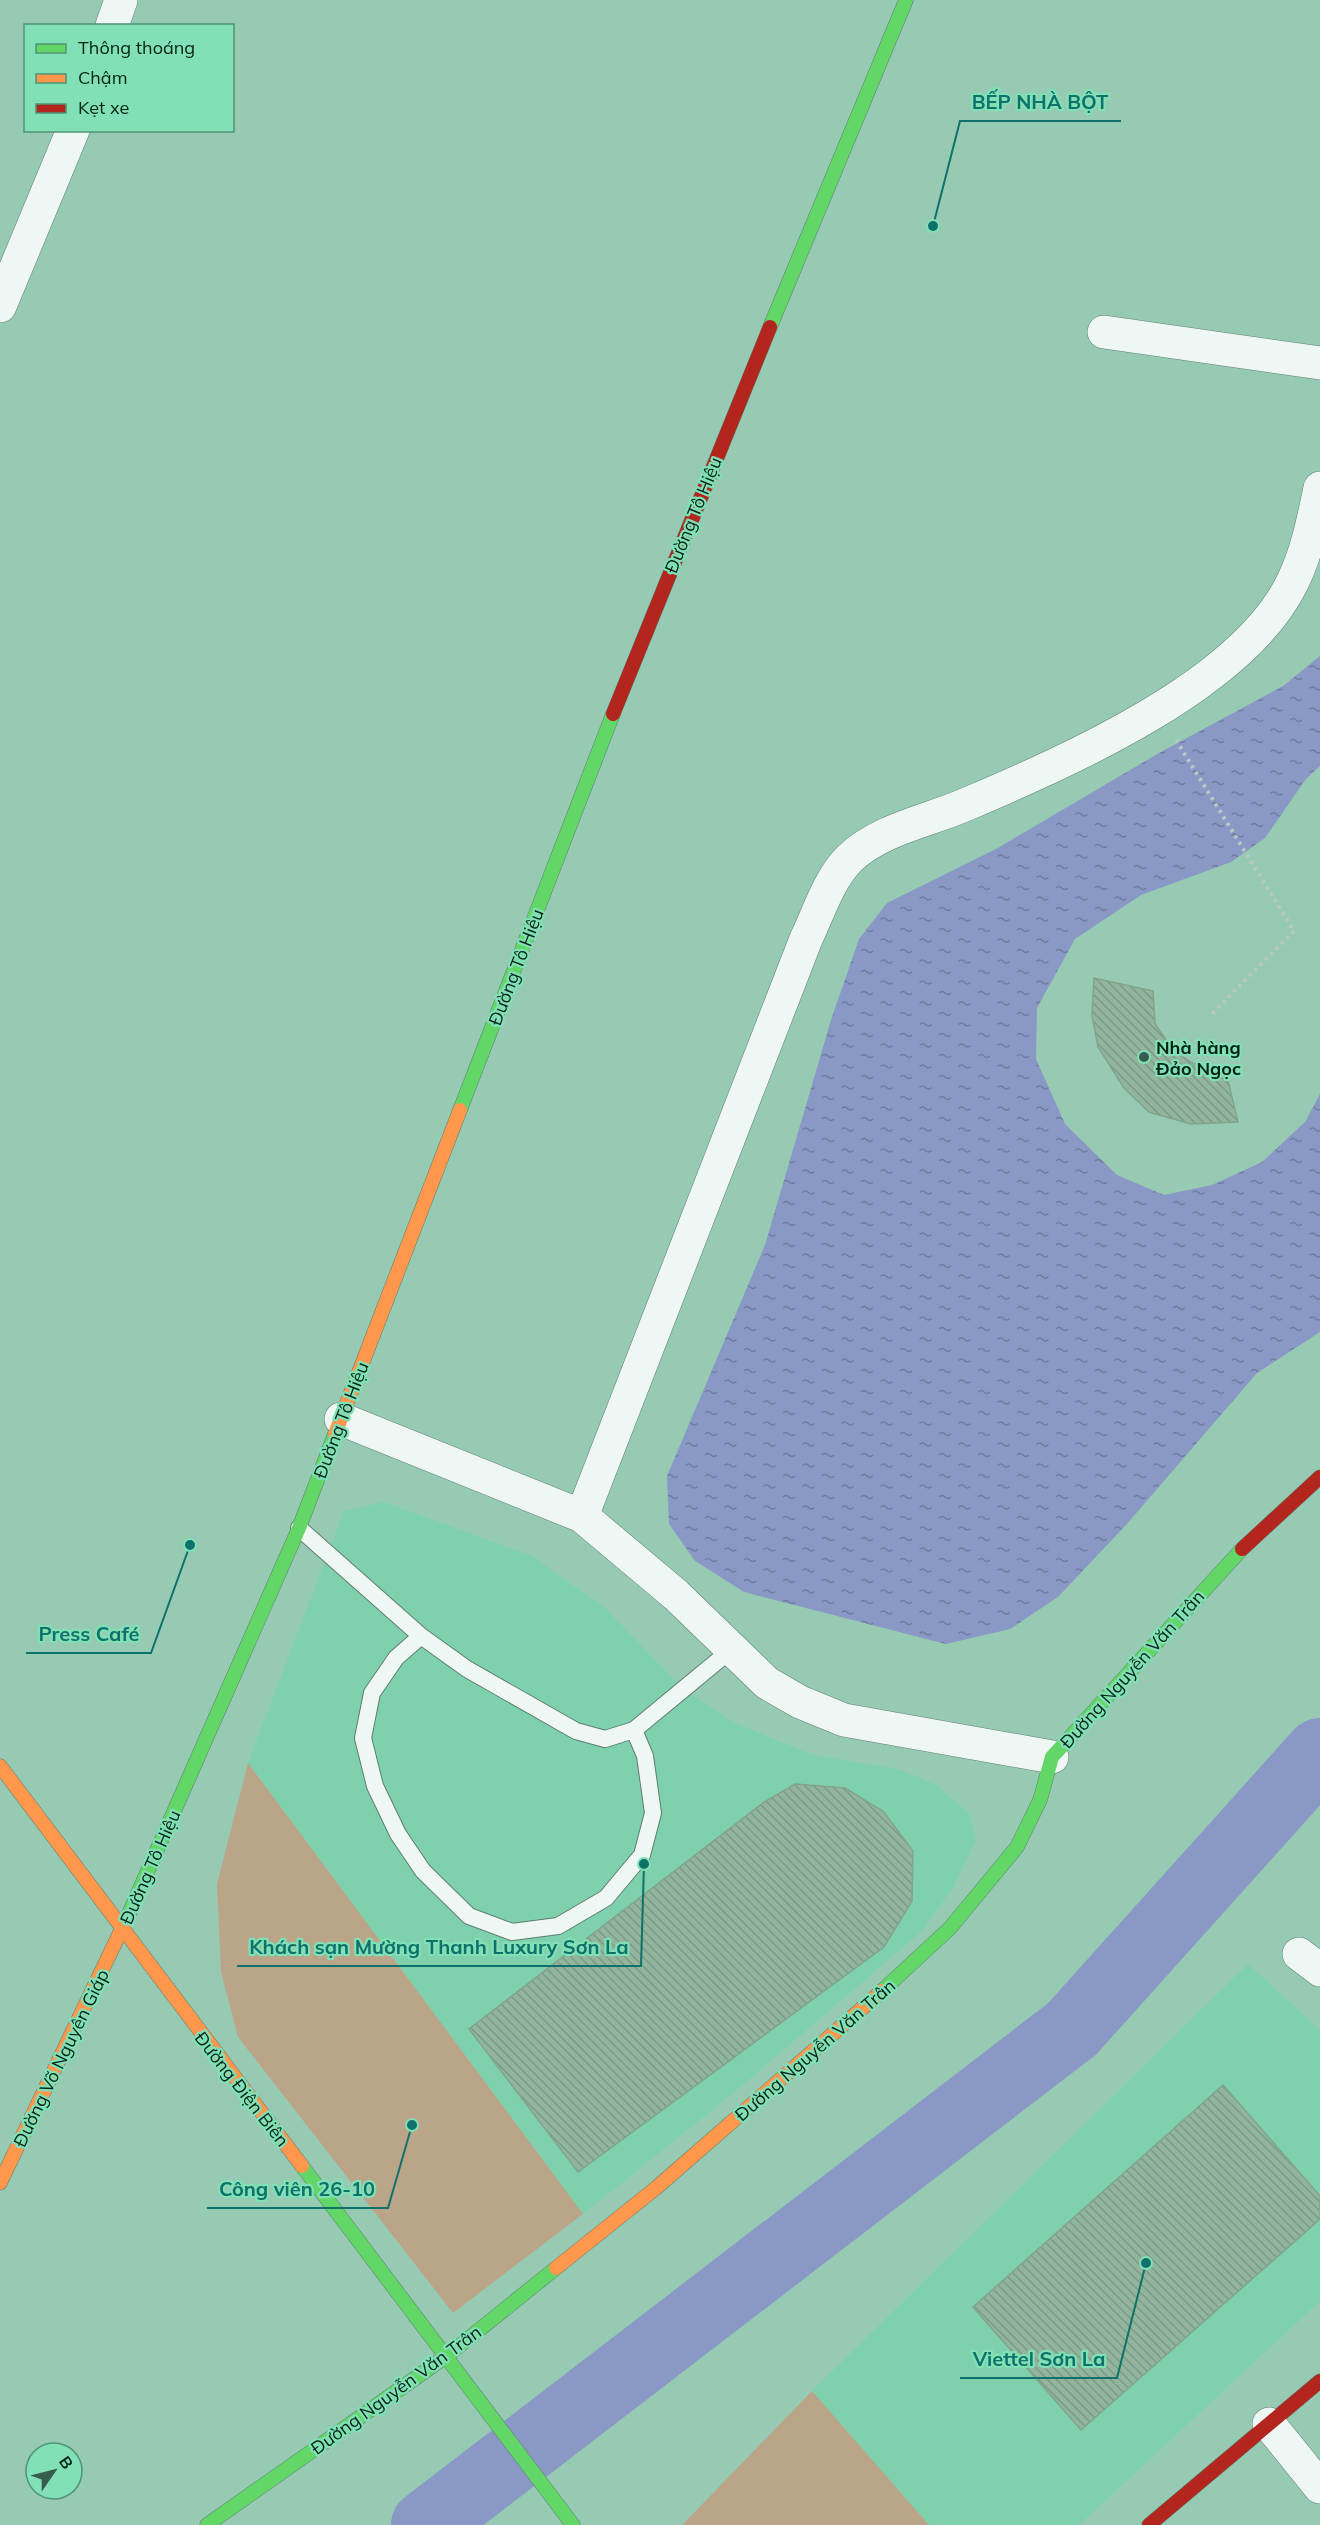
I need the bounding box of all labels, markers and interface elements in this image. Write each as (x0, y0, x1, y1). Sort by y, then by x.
legend (24, 24, 234, 132)
text: Thông thoáng (78, 36, 195, 59)
text: Chậm (78, 66, 127, 89)
callout: BẾP NHÀ BỘT (960, 83, 1121, 121)
text: BẾP NHÀ BỘT (972, 89, 1109, 114)
text: Kẹt xe (78, 96, 129, 119)
street label: Đường Tô Hiệu (659, 454, 727, 576)
street label: Đường Tô Hiệu (483, 905, 549, 1029)
place label: Nhà hàng Đảo Ngọc (1155, 1036, 1241, 1080)
marker: Nhà hàng Đảo Ngọc (1137, 1050, 1151, 1064)
street label: Đường Tô Hiệu (308, 1358, 374, 1482)
street label: Đường Nguyễn Văn Trân (1055, 1585, 1209, 1753)
callout: Press Café (26, 1615, 151, 1653)
text: Press Café (38, 1621, 140, 1646)
street label: Đường Tô Hiệu (114, 1806, 186, 1928)
callout: Khách sạn Mường Thanh Luxury Sơn La (237, 1928, 641, 1966)
text: Khách sạn Mường Thanh Luxury Sơn La (249, 1934, 629, 1959)
street label: Đường Võ Nguyên Giáp (8, 1965, 114, 2151)
street label: Đường Nguyễn Văn Trân (730, 1974, 900, 2126)
street label: Đường Điện Biên (190, 2027, 294, 2151)
callout: Công viên 26-10 (207, 2170, 388, 2208)
text: Công viên 26-10 (219, 2176, 375, 2201)
street label: Đường Nguyễn Văn Trân (306, 2320, 486, 2460)
callout: Viettel Sơn La (960, 2340, 1117, 2378)
text: Viettel Sơn La (972, 2346, 1105, 2371)
north arrow (24, 2441, 84, 2501)
text: B (55, 2452, 78, 2473)

